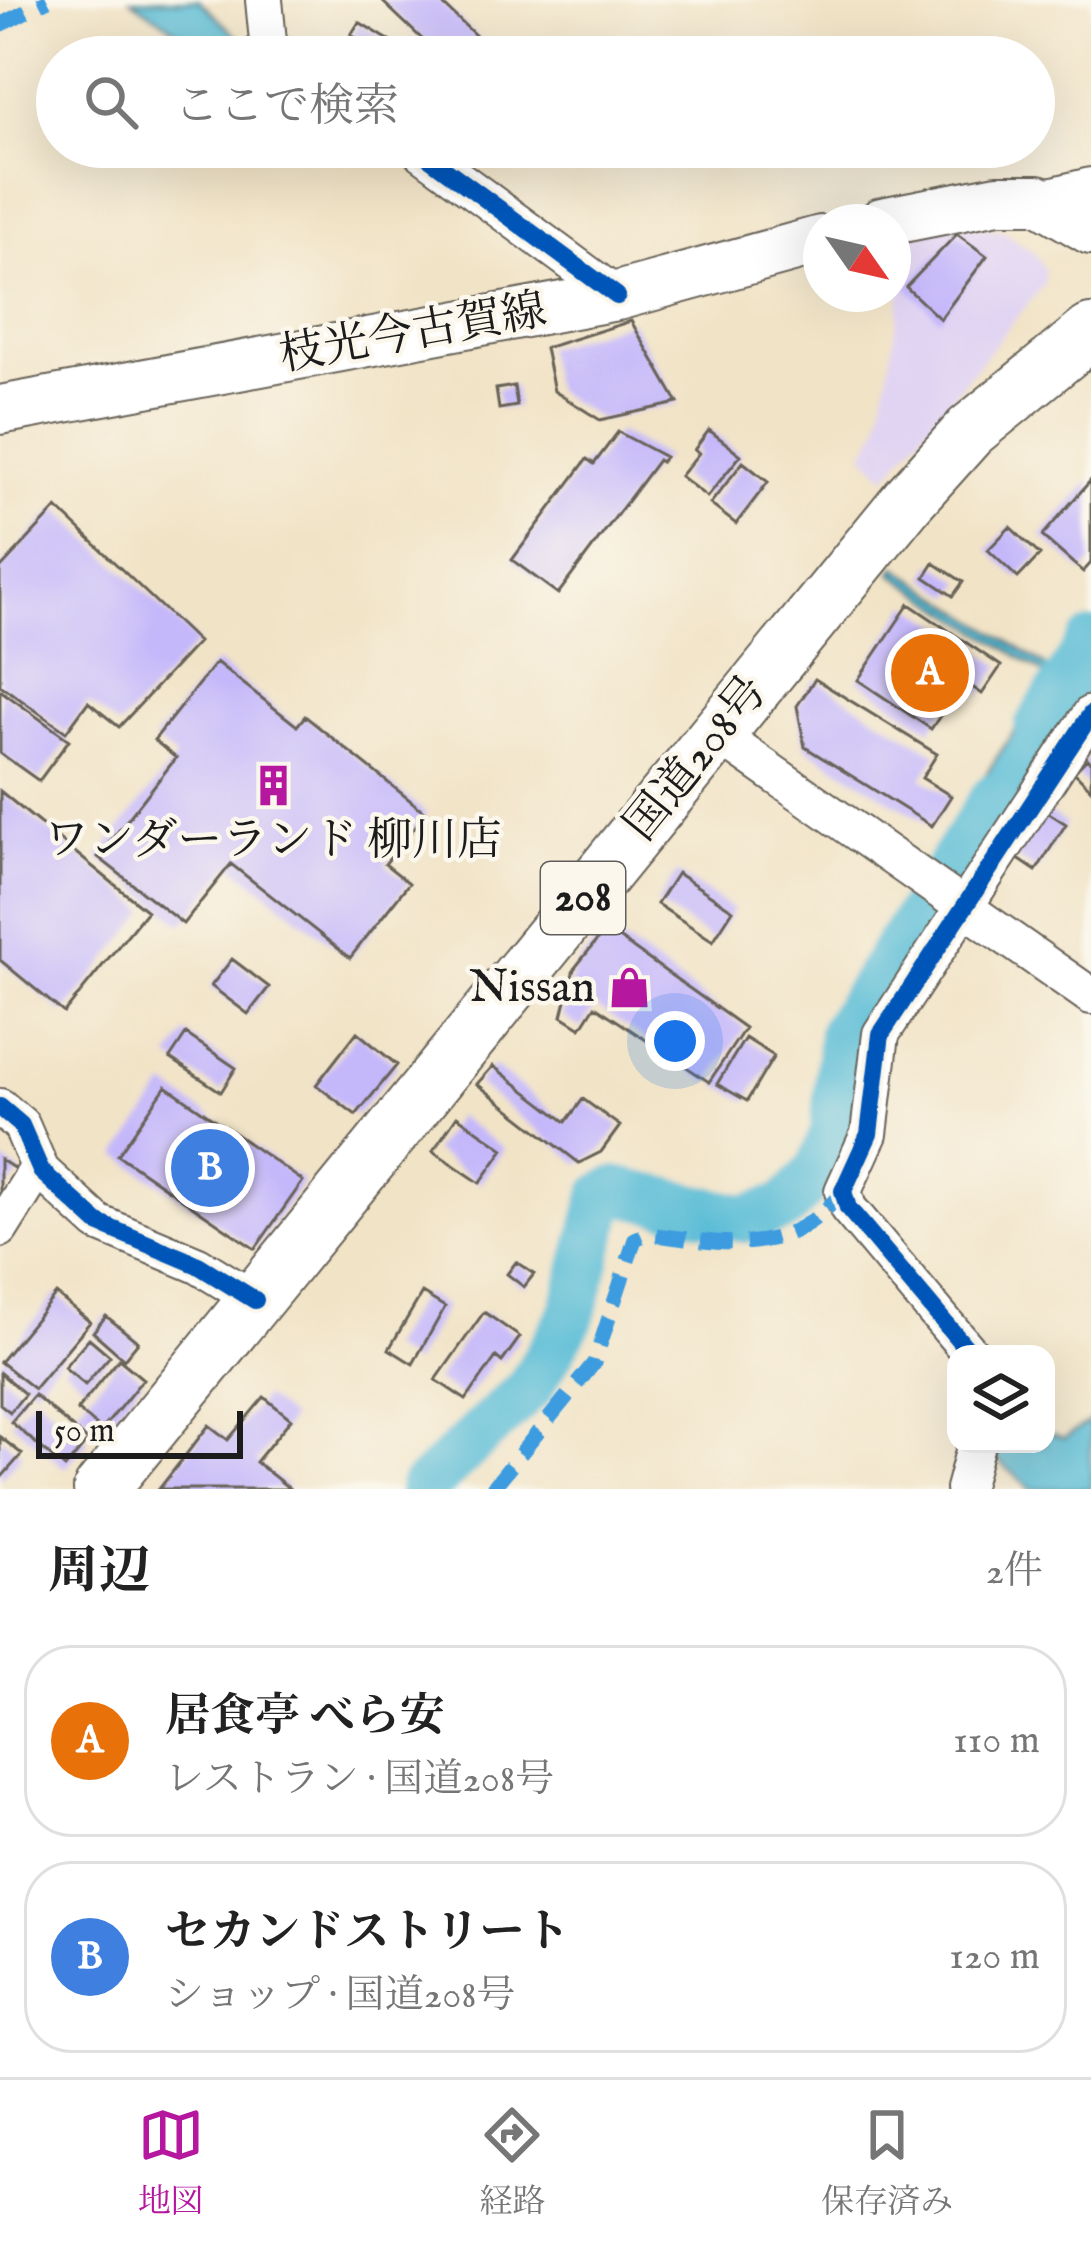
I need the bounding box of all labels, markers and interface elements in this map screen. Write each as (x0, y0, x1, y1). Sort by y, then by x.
search box (36, 36, 1055, 168)
icon: search (78, 69, 144, 135)
text: ここで検索 (174, 79, 399, 136)
north arrow (803, 204, 911, 312)
street label: 枝光今古賀線 (275, 282, 551, 386)
pin: A (891, 628, 969, 718)
street label: 国道208号 (613, 665, 781, 853)
building icon: ワンダーランド 柳川店 (250, 762, 296, 808)
place label: ワンダーランド 柳川店 (44, 813, 502, 870)
road number: 208 (541, 862, 625, 934)
place label: Nissan (469, 960, 595, 1017)
shop icon: Nissan (606, 965, 652, 1011)
your location (645, 1011, 705, 1071)
pin: B (171, 1123, 249, 1213)
map controls (947, 1345, 1055, 1453)
button: layers (947, 1345, 1055, 1453)
scale bar (36, 1405, 243, 1458)
text: 50 m (54, 1411, 115, 1453)
text: 周辺 (48, 1541, 150, 1606)
text: 2件 (986, 1548, 1043, 1597)
text: 居食亭 べら安 (165, 1689, 445, 1746)
text: A (77, 1717, 103, 1766)
text: 110 m (953, 1717, 1040, 1766)
text: レストラン · 国道208号 (165, 1756, 554, 1805)
text: セカンドストリート (165, 1905, 570, 1962)
text: B (77, 1933, 103, 1982)
text: 120 m (949, 1933, 1040, 1982)
text: ショップ · 国道208号 (165, 1972, 516, 2021)
tab: 地図 (138, 2102, 204, 2224)
tab: 経路 (479, 2102, 545, 2224)
tab: 保存済み (821, 2102, 953, 2224)

